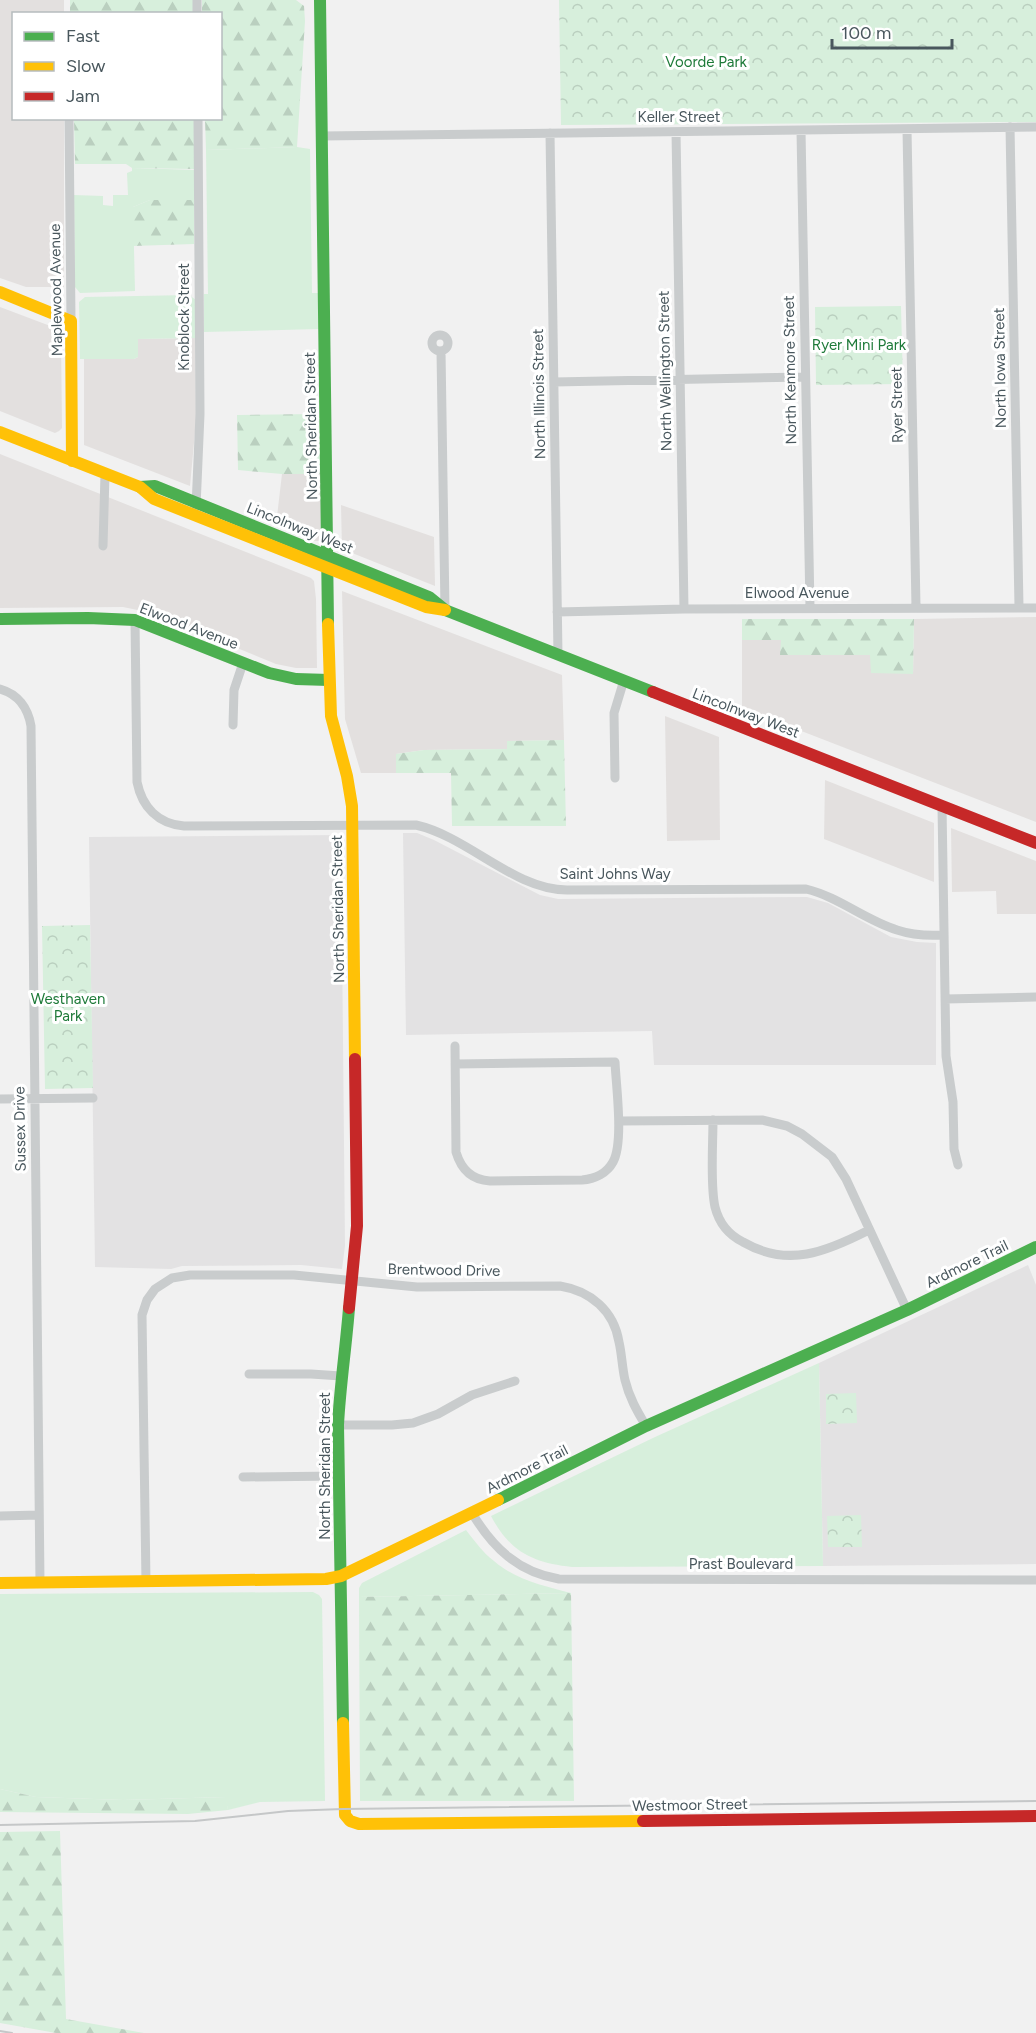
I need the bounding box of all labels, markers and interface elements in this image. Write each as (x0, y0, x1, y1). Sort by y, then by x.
legend (12, 12, 222, 120)
scale bar (832, 12, 952, 50)
text: 100 m (841, 22, 891, 44)
text: Fast (66, 25, 100, 47)
park label: Voorde Park (665, 53, 747, 71)
text: Slow (66, 55, 105, 77)
text: Jam (66, 85, 100, 107)
street label: Keller Street (638, 108, 721, 126)
street label: Maplewood Avenue (46, 224, 66, 356)
street label: Knoblock Street (175, 263, 193, 371)
street label: North Wellington Street (655, 290, 675, 452)
street label: North Kenmore Street (780, 295, 800, 445)
street label: North Iowa Street (990, 307, 1010, 428)
street label: North Illinois Street (529, 328, 549, 459)
park label: Ryer Mini Park (812, 336, 907, 354)
street label: North Sheridan Street (301, 352, 321, 500)
street label: Ryer Street (887, 367, 907, 443)
street label: Lincolnway West (244, 498, 356, 558)
street label: Elwood Avenue (745, 584, 849, 602)
street label: Elwood Avenue (137, 599, 241, 653)
street label: Lincolnway West (690, 684, 802, 742)
street label: North Sheridan Street (328, 835, 348, 983)
street label: Saint Johns Way (559, 865, 671, 883)
park label: Westhaven Park (31, 990, 105, 1025)
street label: Sussex Drive (10, 1086, 30, 1172)
street label: Ardmore Trail (923, 1236, 1011, 1292)
street label: Brentwood Drive (388, 1260, 500, 1280)
street label: North Sheridan Street (316, 1392, 334, 1540)
street label: Ardmore Trail (483, 1441, 571, 1497)
street label: Prast Boulevard (689, 1555, 793, 1573)
street label: Westmoor Street (632, 1795, 748, 1815)

